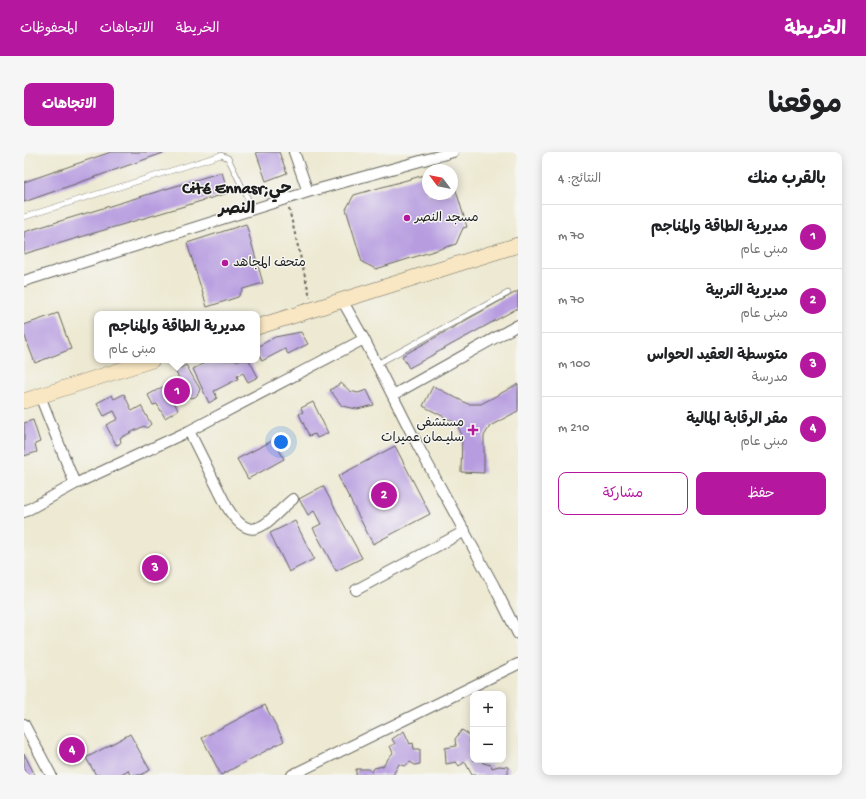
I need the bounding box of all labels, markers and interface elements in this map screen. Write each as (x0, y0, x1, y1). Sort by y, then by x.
text: الخريطة (784, 19, 846, 42)
text: المحفوظات (20, 21, 78, 38)
text: الاتجاهات (100, 21, 154, 38)
text: الخريطة (176, 21, 219, 38)
button: الاتجاهات (24, 83, 114, 126)
text: موقعنا (768, 90, 842, 123)
north arrow (422, 164, 458, 200)
text: بالقرب منك (747, 170, 826, 190)
text: النتائج: 4 (558, 172, 601, 187)
district label: Cité Ennasr;حي النصر (181, 180, 292, 220)
place label: مسجد النصر (414, 211, 479, 226)
marker: مسجد النصر (402, 213, 412, 223)
text: مديرية الطاقة والمناجم (651, 219, 788, 237)
text: 70 m (558, 229, 584, 244)
text: 1 (810, 229, 816, 244)
text: مبنى عام (740, 243, 788, 258)
place label: متحف المجاهد (233, 256, 306, 271)
marker: متحف المجاهد (220, 258, 230, 268)
text: مديرية التربية (706, 283, 788, 301)
text: 70 m (558, 293, 584, 308)
text: 2 (810, 293, 816, 308)
text: مبنى عام (740, 307, 788, 322)
popup (94, 311, 260, 363)
text: مديرية الطاقة والمناجم (108, 319, 246, 337)
text: مبنى عام (108, 343, 156, 358)
text: متوسطة العقيد الحواس (647, 347, 788, 365)
text: 100 m (558, 357, 590, 372)
text: 3 (810, 357, 816, 372)
text: مدرسة (752, 371, 788, 386)
pin: 1 (164, 376, 190, 406)
text: مقر الرقابة المالية (686, 411, 788, 429)
place label: مستشفى سليـمان عميرات (381, 416, 464, 446)
text: 210 m (558, 421, 589, 436)
text: 4 (810, 421, 816, 436)
marker: مستشفى سليـمان عميرات (467, 424, 479, 436)
your location (271, 432, 291, 452)
text: مبنى عام (740, 435, 788, 450)
button: مشاركة (558, 472, 688, 515)
button: حفظ (696, 472, 826, 515)
pin: 2 (371, 480, 397, 510)
pin: 3 (142, 553, 168, 583)
map controls (470, 691, 506, 763)
button: + (470, 691, 506, 727)
button: − (470, 727, 506, 763)
pin: 4 (59, 735, 85, 765)

